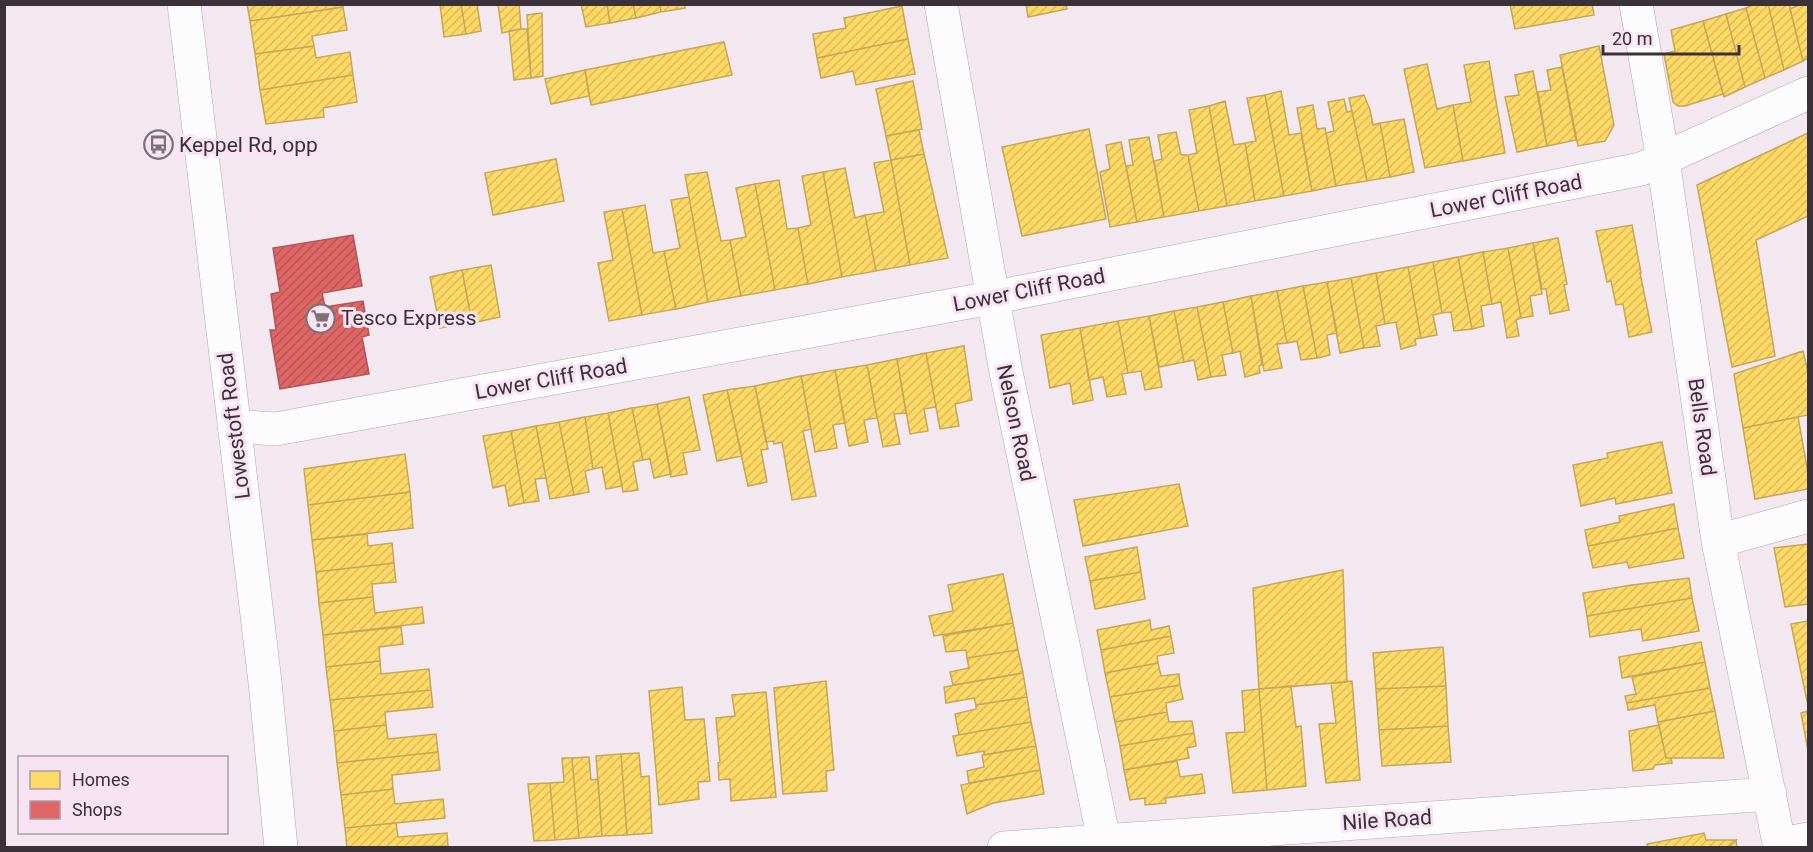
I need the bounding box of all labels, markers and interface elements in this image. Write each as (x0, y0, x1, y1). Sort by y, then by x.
scale bar (1603, 18, 1740, 56)
text: 20 m (1612, 28, 1652, 49)
bus stop icon: Keppel Rd, opp (142, 129, 174, 161)
place label: Keppel Rd, opp (179, 133, 318, 157)
street label: Lower Cliff Road (1428, 169, 1584, 223)
street label: Lower Cliff Road (951, 263, 1107, 317)
supermarket icon: Tesco Express (304, 302, 336, 334)
place label: Tesco Express (341, 306, 477, 330)
street label: Lowestoft Road (213, 351, 255, 501)
street label: Lower Cliff Road (473, 354, 629, 404)
street label: Nelson Road (992, 362, 1040, 484)
street label: Bells Road (1683, 376, 1721, 478)
legend (18, 756, 228, 834)
text: Homes (72, 769, 130, 790)
text: Shops (72, 799, 122, 820)
street label: Nile Road (1341, 805, 1433, 835)

